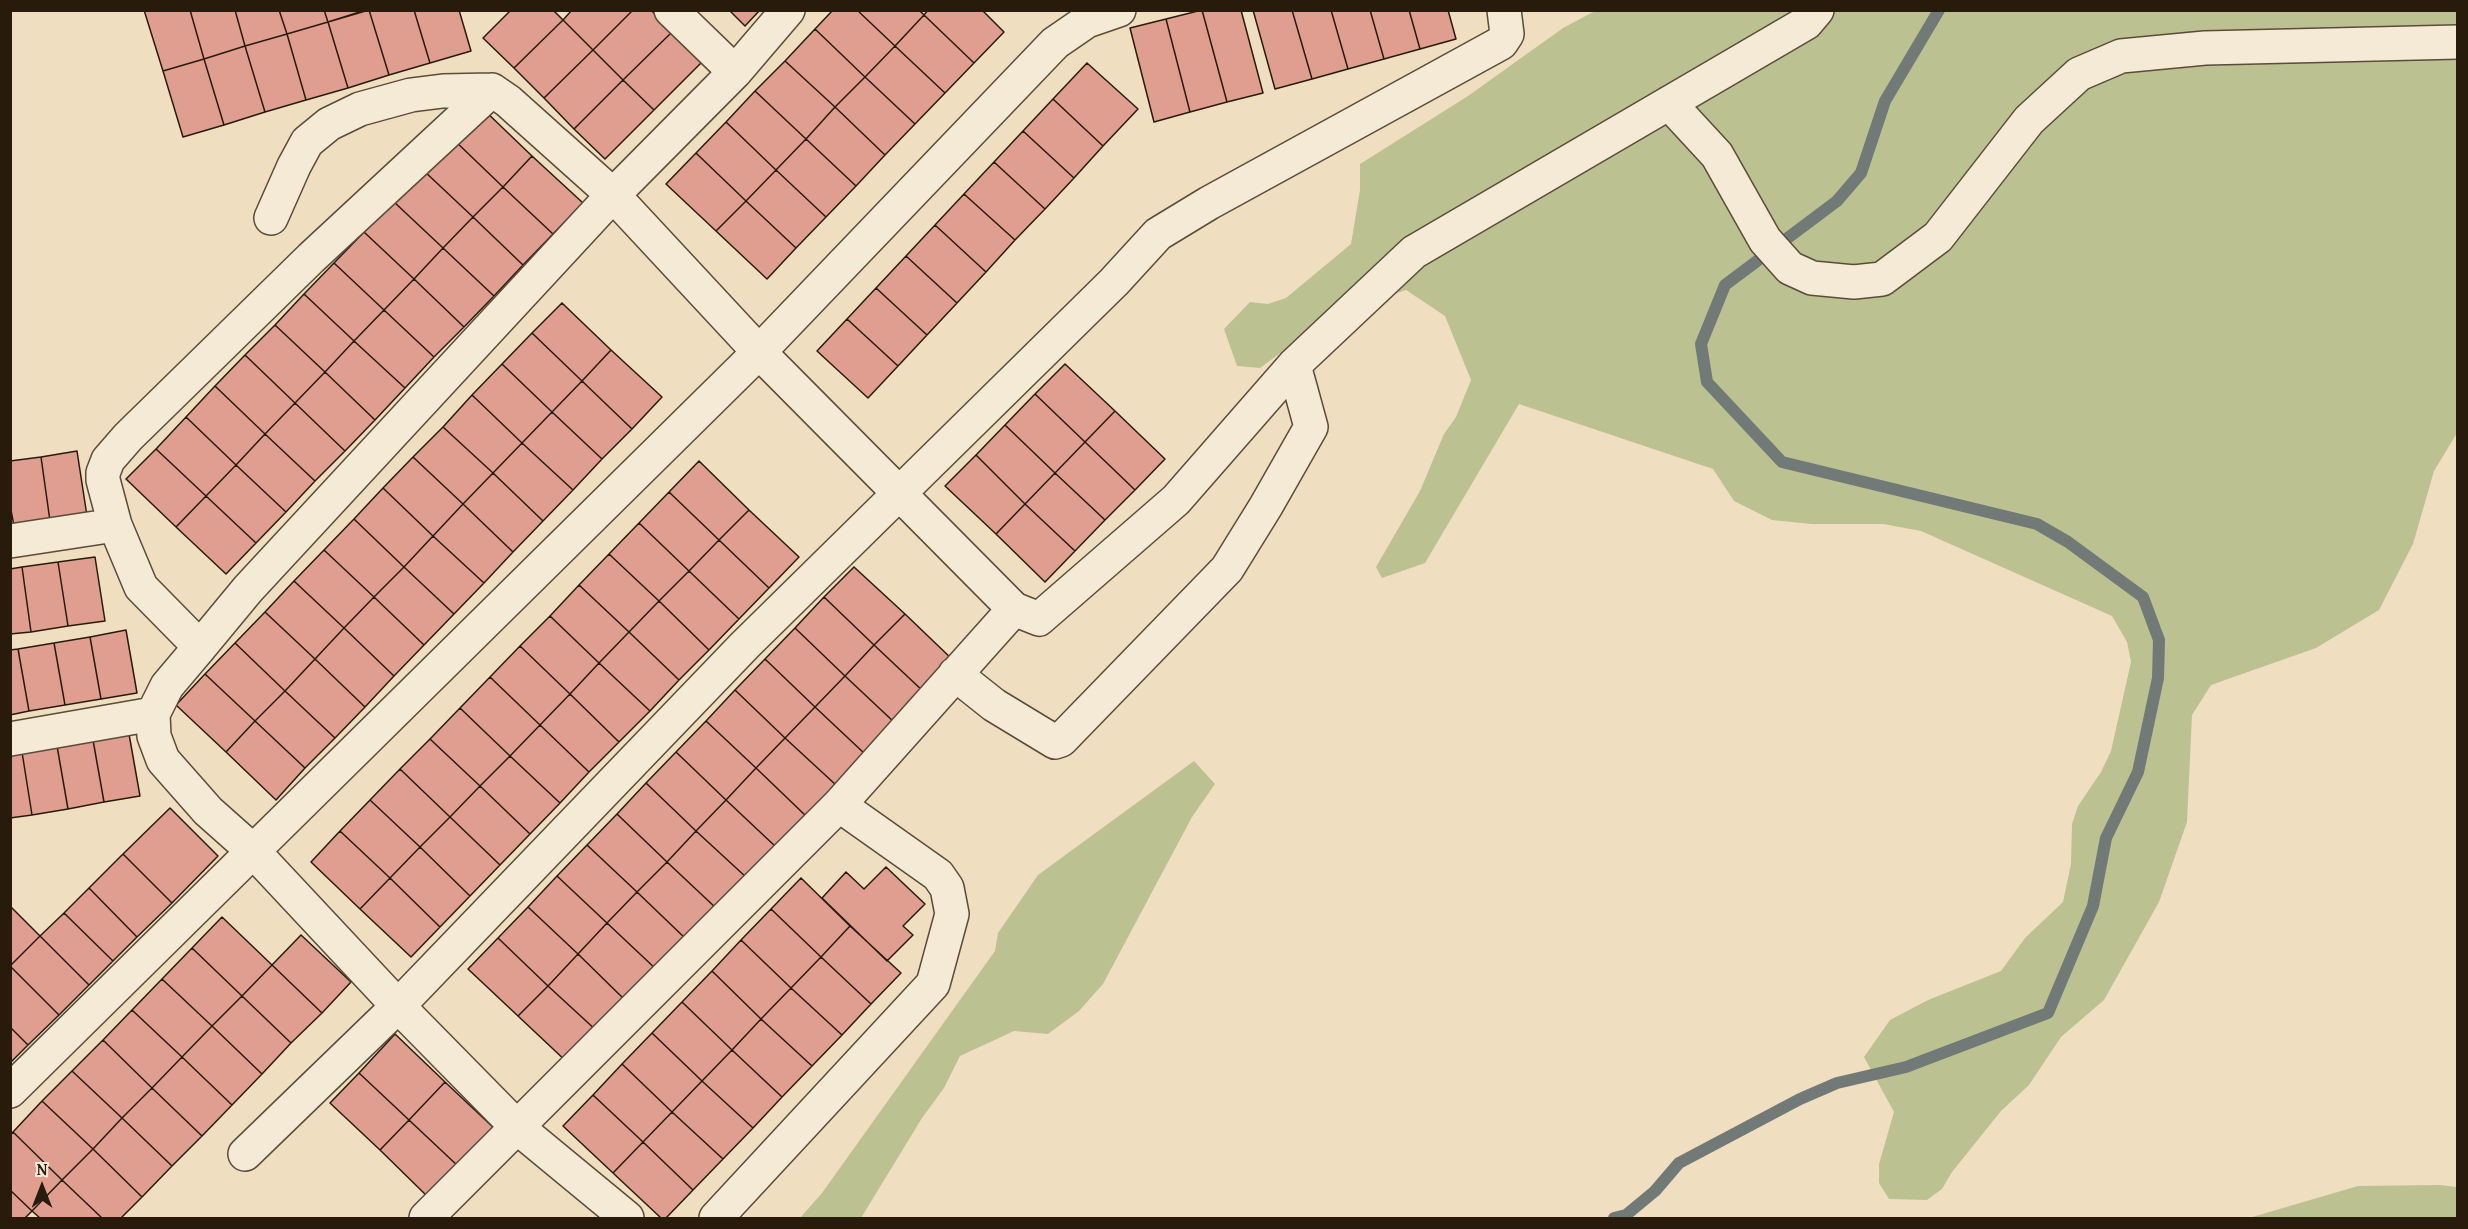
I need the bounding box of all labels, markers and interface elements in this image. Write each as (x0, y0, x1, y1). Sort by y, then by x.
north arrow (12, 1157, 72, 1217)
text: N (37, 1157, 47, 1181)

